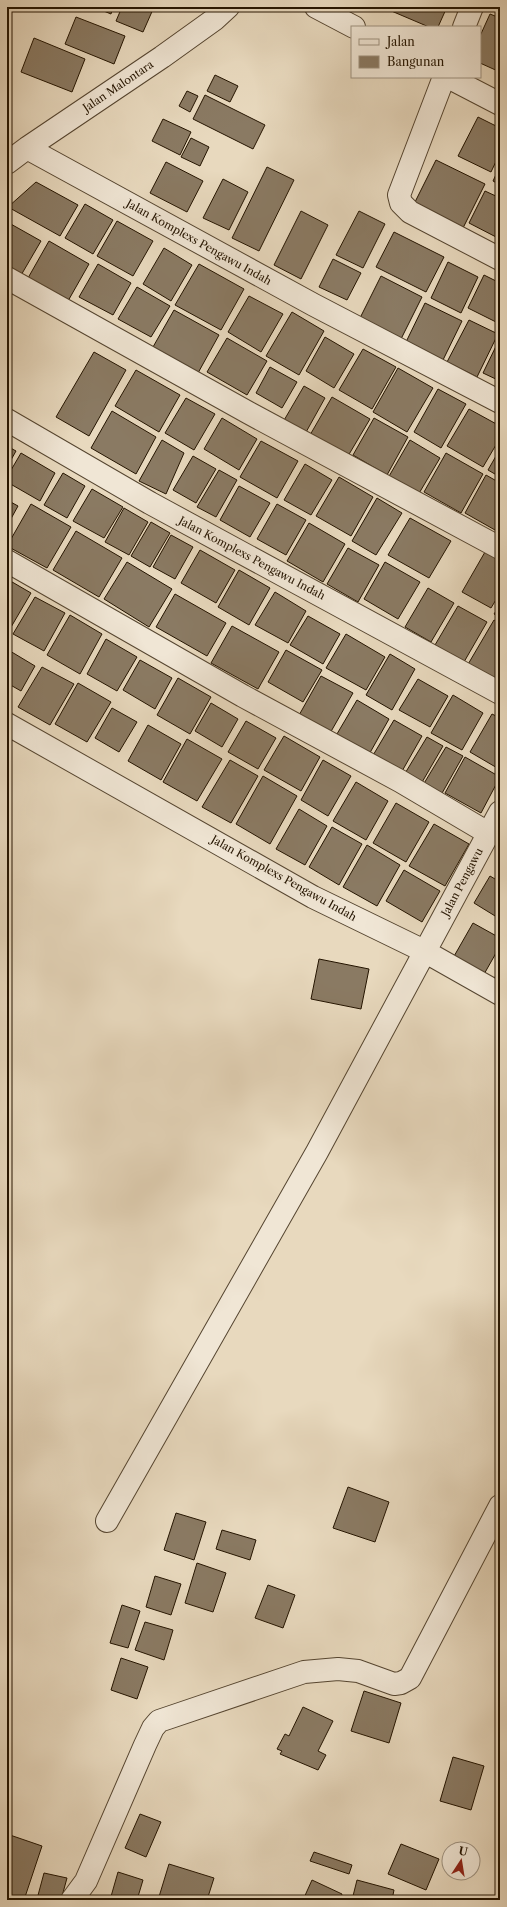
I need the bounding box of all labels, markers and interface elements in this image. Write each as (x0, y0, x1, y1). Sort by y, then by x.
legend (351, 26, 481, 78)
text: Jalan (385, 34, 415, 49)
text: Bangunan (387, 54, 445, 69)
street label: Jalan Malontara (78, 57, 156, 116)
street label: Jalan Komplexs Pengawu Indah (122, 195, 274, 288)
street label: Jalan Komplexs Pengawu Indah (175, 512, 328, 603)
street label: Jalan Komplexs Pengawu Indah (207, 831, 359, 924)
street label: Jalan Pengawu (437, 845, 486, 920)
north arrow (441, 1841, 481, 1881)
text: U (457, 1843, 469, 1859)

